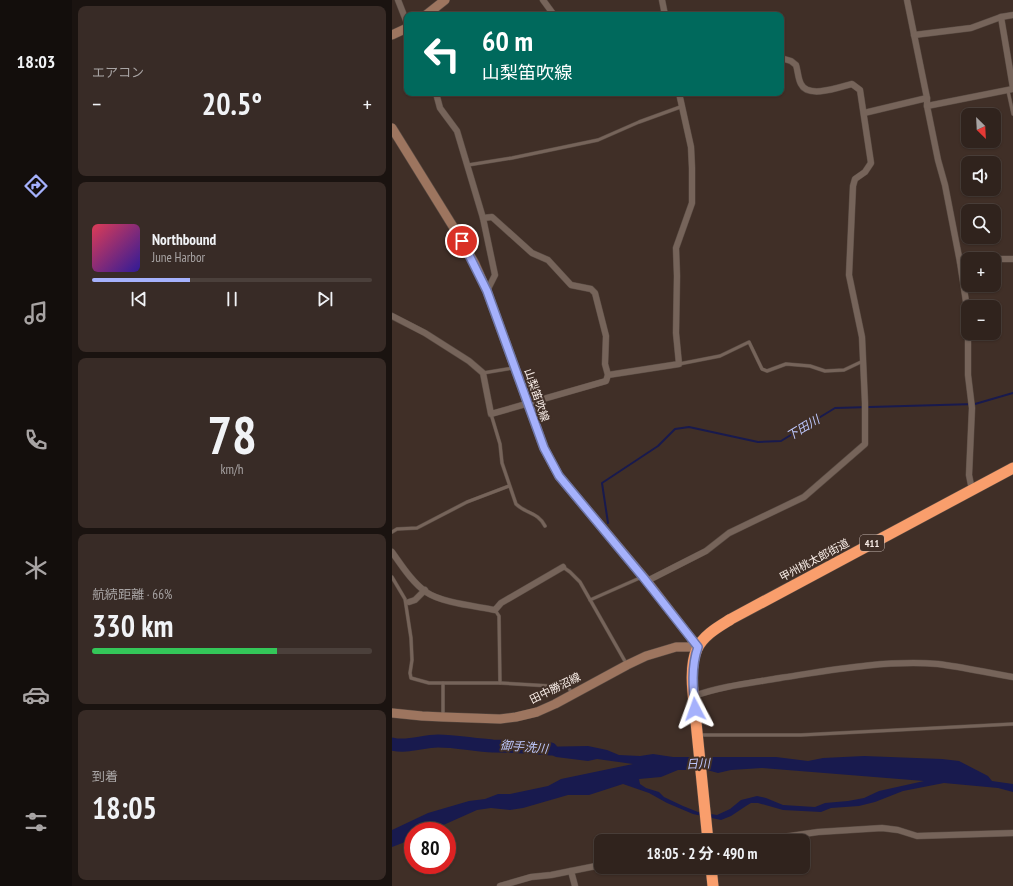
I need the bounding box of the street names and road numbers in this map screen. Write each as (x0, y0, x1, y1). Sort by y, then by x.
street label: 山梨笛吹線 (521, 367, 553, 423)
road number: 411 (860, 535, 884, 551)
street label: 甲州桃太郎街道 (777, 536, 851, 584)
street label: 田中勝沼線 (527, 670, 583, 706)

